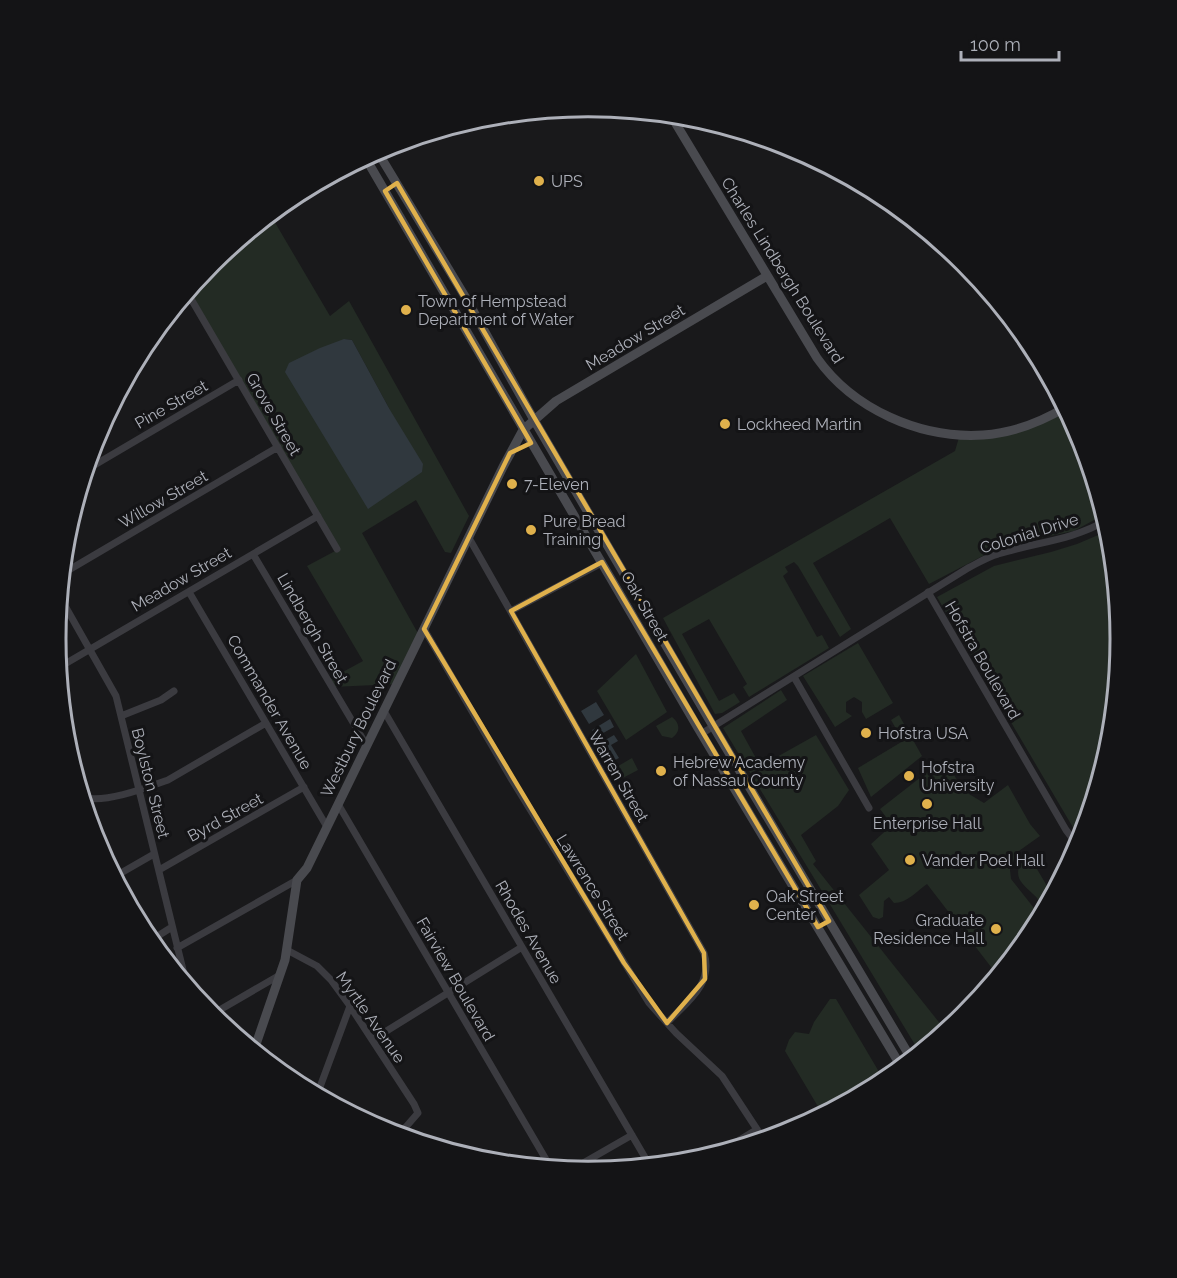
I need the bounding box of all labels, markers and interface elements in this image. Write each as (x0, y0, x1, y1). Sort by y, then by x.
scale bar (961, 24, 1058, 62)
text: 100 m (970, 34, 1021, 55)
place label: UPS (551, 172, 583, 191)
marker: UPS (532, 174, 546, 188)
street label: Charles Lindbergh Boulevard (717, 174, 848, 367)
place label: Town of Hempstead Department of Water (418, 292, 574, 329)
street label: Meadow Street (582, 300, 689, 374)
marker: Town of Hempstead Department of Water (399, 303, 413, 317)
street label: Grove Street (242, 370, 305, 459)
street label: Pine Street (132, 376, 211, 433)
place label: Lockheed Martin (737, 415, 862, 434)
marker: Lockheed Martin (718, 417, 732, 431)
street label: Willow Street (116, 466, 211, 532)
place label: 7-Eleven (524, 475, 589, 494)
marker: 7-Eleven (505, 477, 519, 491)
street label: Colonial Drive (978, 509, 1081, 557)
place label: Pure Bread Training (543, 512, 625, 549)
marker: Pure Bread Training (524, 523, 538, 537)
street label: Meadow Street (128, 543, 235, 616)
street label: Oak Street (617, 568, 673, 645)
street label: Lindbergh Street (273, 570, 352, 687)
street label: Hofstra Boulevard (941, 598, 1024, 723)
street label: Commander Avenue (223, 632, 316, 773)
street label: Westbury Boulevard (317, 656, 400, 800)
place label: Hofstra USA (878, 724, 968, 743)
street label: Boylston Street (128, 726, 174, 841)
marker: Hofstra USA (859, 726, 873, 740)
street label: Warren Street (585, 727, 653, 826)
place label: Hebrew Academy of Nassau County (673, 753, 806, 790)
place label: Hofstra University (921, 758, 995, 795)
marker: Hebrew Academy of Nassau County (654, 764, 668, 778)
marker: Hofstra University (902, 769, 916, 783)
street label: Byrd Street (184, 789, 267, 846)
marker: Enterprise Hall (920, 797, 934, 811)
place label: Enterprise Hall (873, 814, 982, 833)
street label: Lawrence Street (552, 831, 633, 944)
place label: Vander Poel Hall (922, 851, 1045, 870)
marker: Vander Poel Hall (903, 853, 917, 867)
street label: Rhodes Avenue (491, 877, 566, 987)
place label: Oak Street Center (766, 887, 844, 924)
marker: Oak Street Center (747, 898, 761, 912)
place label: Graduate Residence Hall (873, 911, 985, 948)
street label: Fairview Boulevard (412, 914, 499, 1044)
marker: Graduate Residence Hall (989, 922, 1003, 936)
street label: Myrtle Avenue (332, 968, 409, 1067)

